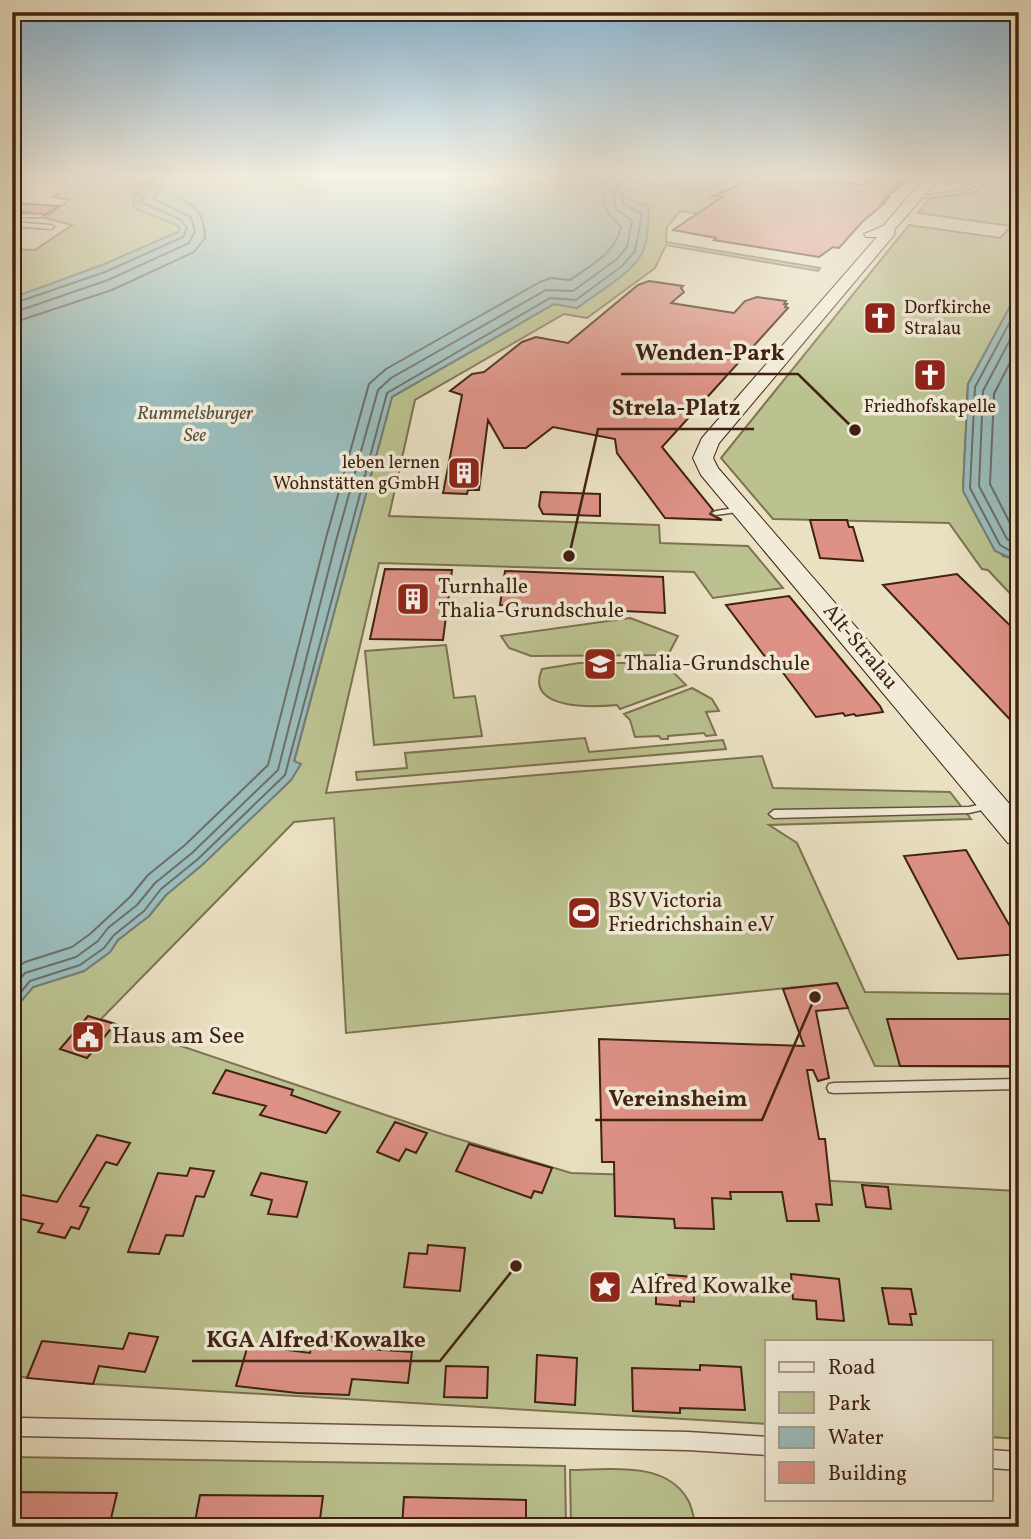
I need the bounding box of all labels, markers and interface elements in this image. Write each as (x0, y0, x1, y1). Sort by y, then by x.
place label: Dorfkirche Stralau (904, 296, 991, 342)
church icon: Dorfkirche Stralau (861, 299, 899, 337)
callout: Wenden-Park (621, 330, 798, 374)
text: Wenden-Park (635, 338, 785, 370)
church icon: Friedhofskapelle (911, 356, 949, 394)
callout: Strela-Platz (598, 385, 754, 429)
text: Strela-Platz (612, 393, 740, 425)
place label: Friedhofskapelle (864, 395, 996, 420)
water label: Rummelsburger See (137, 401, 254, 449)
place label: leben lernen Wohnstätten gGmbH (273, 451, 440, 497)
building icon: leben lernen Wohnstätten gGmbH (445, 454, 483, 492)
place label: Turnhalle Thalia-Grundschule (438, 573, 624, 626)
building icon: Turnhalle Thalia-Grundschule (394, 580, 432, 618)
street label: Alt-Stralau (816, 598, 904, 696)
school or university icon: Thalia-Grundschule (581, 645, 619, 683)
place label: Thalia-Grundschule (624, 650, 810, 679)
place label: BSV Victoria Friedrichshain e.V (608, 887, 774, 940)
sports icon: BSV Victoria Friedrichshain e.V (565, 894, 603, 932)
public building icon: Haus am See (69, 1018, 107, 1056)
place label: Haus am See (112, 1020, 245, 1054)
callout: Vereinsheim (595, 1076, 762, 1120)
text: Vereinsheim (609, 1084, 747, 1116)
place icon: Alfred Kowalke (586, 1268, 624, 1306)
place label: Alfred Kowalke (630, 1270, 792, 1304)
callout: KGA Alfred Kowalke (192, 1317, 440, 1361)
text: KGA Alfred Kowalke (206, 1325, 426, 1357)
legend (765, 1340, 992, 1500)
text: Road (828, 1354, 875, 1383)
text: Park (828, 1390, 871, 1419)
text: Water (828, 1424, 884, 1453)
text: Building (828, 1460, 907, 1489)

